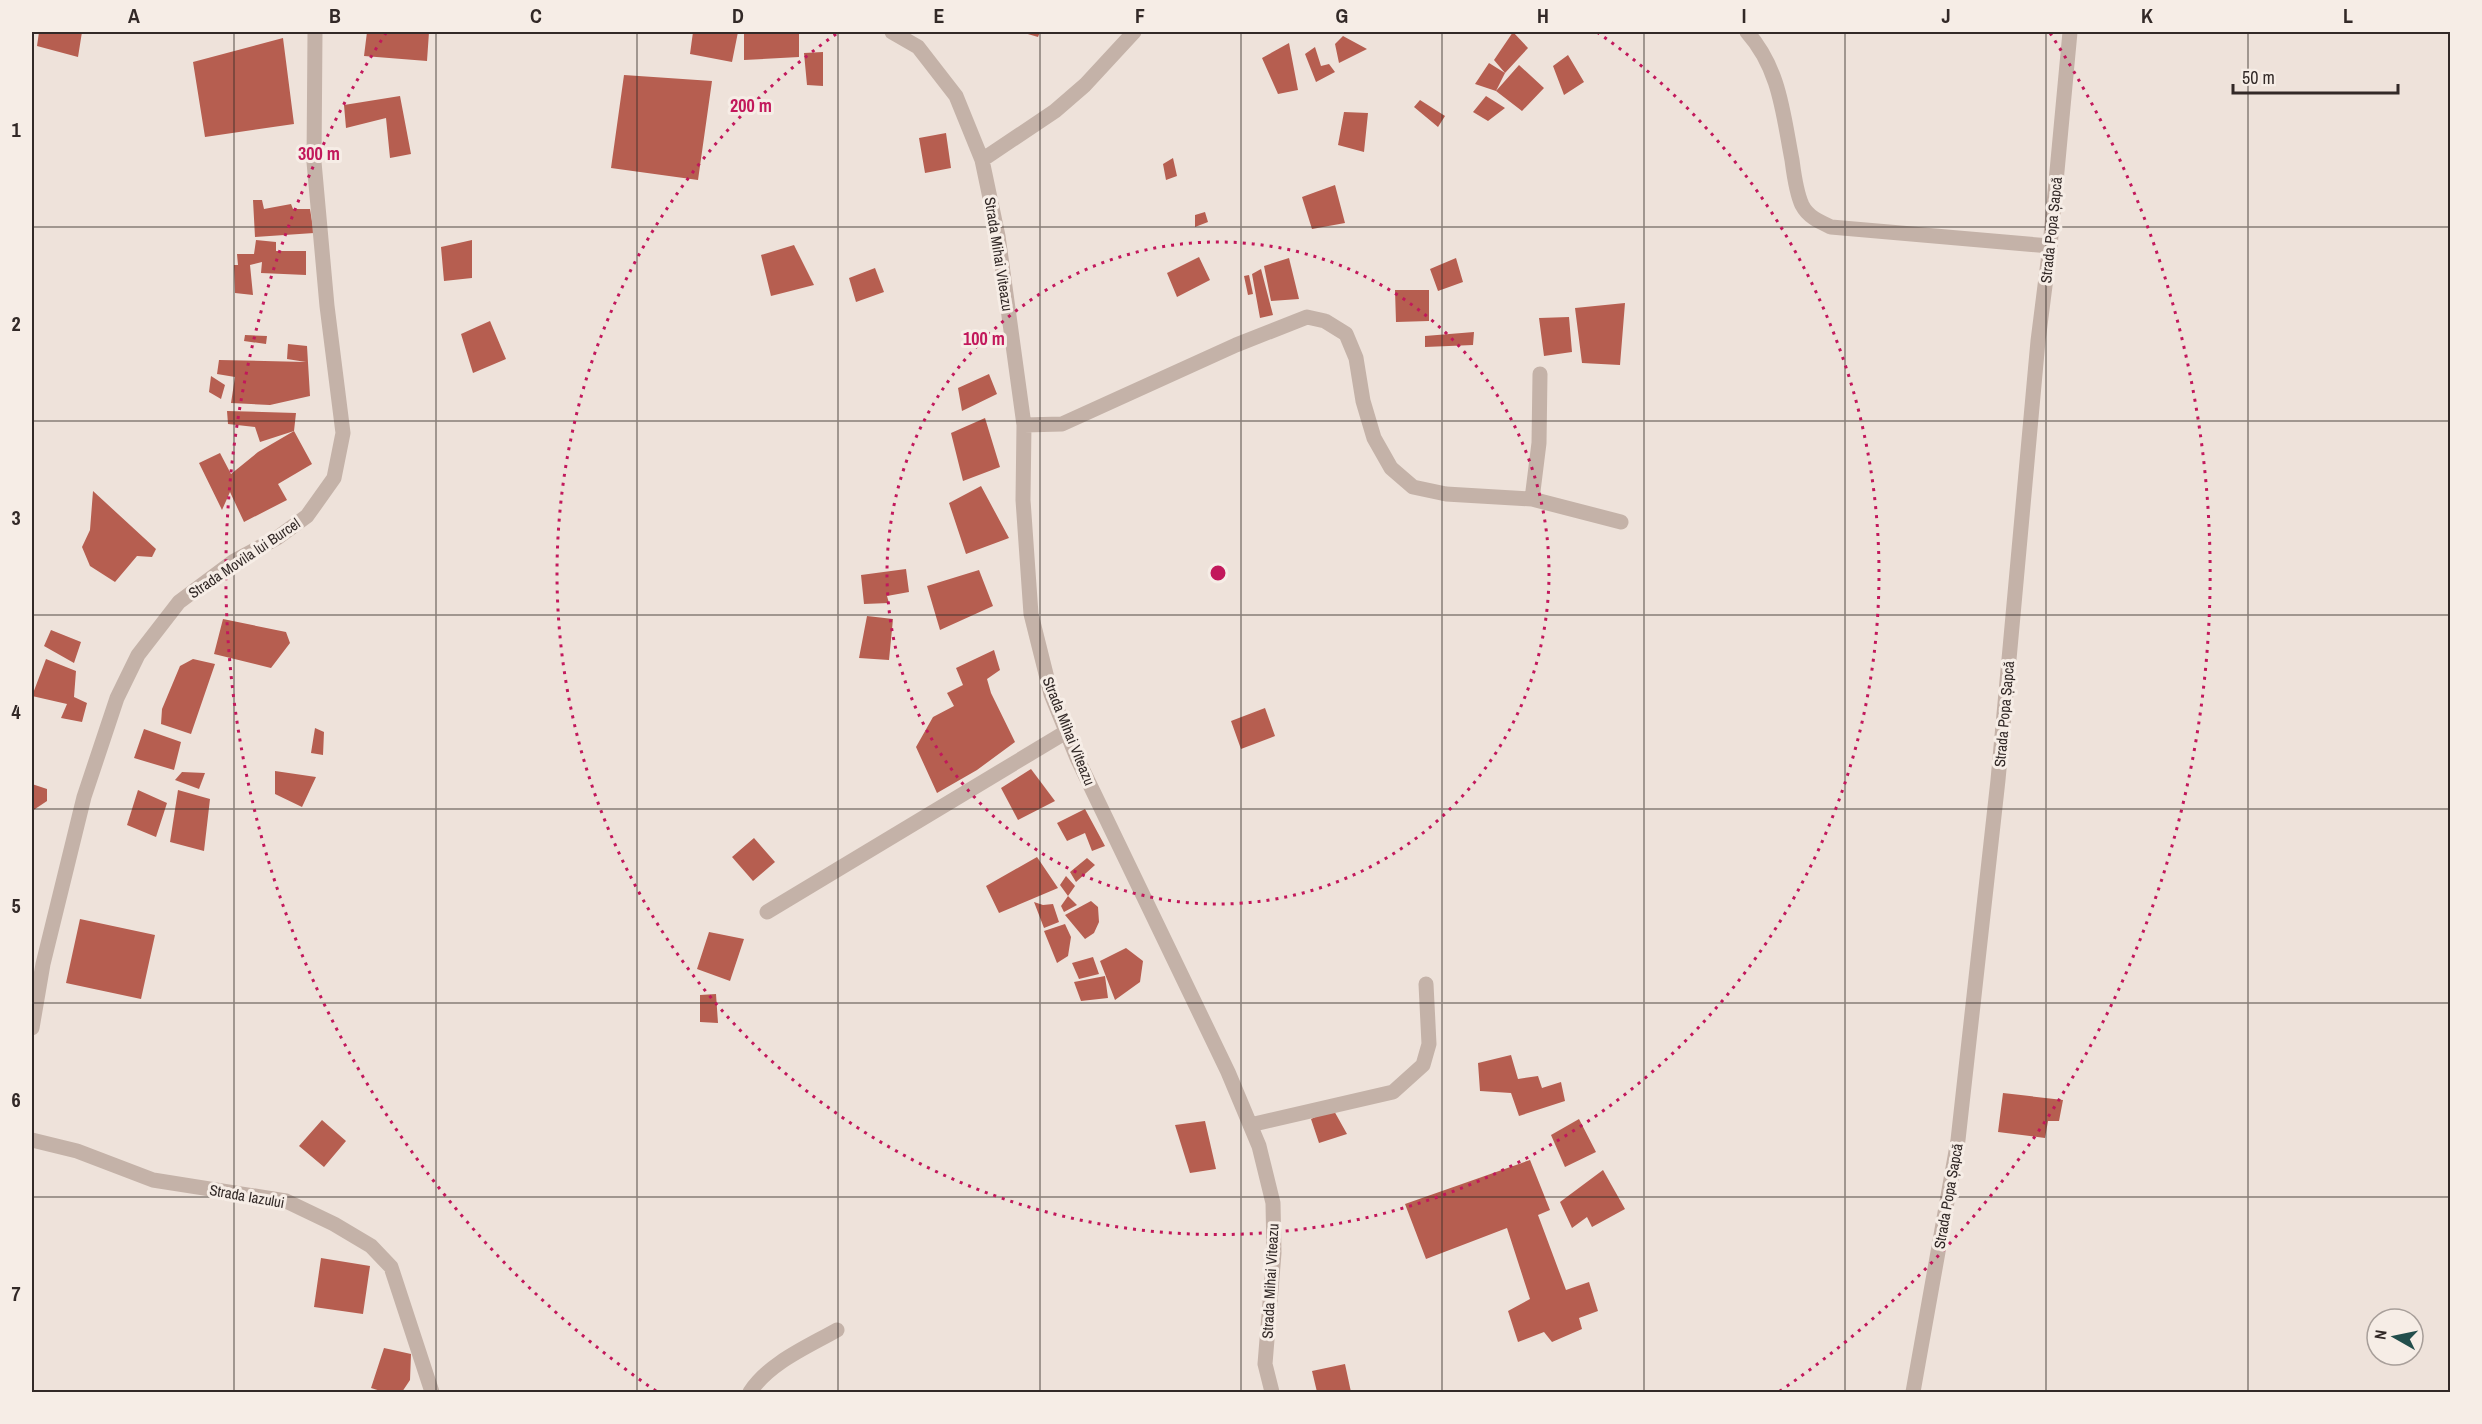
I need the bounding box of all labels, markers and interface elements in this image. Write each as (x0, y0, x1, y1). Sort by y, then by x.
text: A (128, 2, 140, 29)
text: B (329, 2, 341, 29)
text: C (530, 2, 542, 29)
text: D (732, 2, 744, 29)
text: E (934, 2, 945, 29)
text: F (1135, 2, 1145, 29)
text: G (1336, 2, 1348, 29)
text: H (1537, 2, 1549, 29)
text: I (1742, 2, 1746, 29)
text: J (1941, 2, 1951, 29)
text: K (2141, 2, 2153, 29)
text: L (2343, 2, 2353, 29)
scale bar (2233, 57, 2398, 95)
text: 50 m (2242, 65, 2275, 90)
text: 200 m (730, 93, 772, 118)
text: 1 (11, 116, 21, 143)
text: 300 m (298, 141, 340, 166)
street label: Strada Popa Șapcă (2035, 176, 2067, 284)
street label: Strada Mihai Viteazu (980, 195, 1018, 313)
text: 2 (11, 310, 21, 337)
text: 100 m (963, 326, 1005, 351)
text: 3 (11, 504, 21, 531)
street label: Strada Movila lui Burcel (184, 513, 304, 603)
centre of rings (1208, 563, 1228, 583)
street label: Strada Popa Șapcă (1989, 660, 2019, 768)
street label: Strada Mihai Viteazu (1038, 674, 1100, 788)
text: 4 (11, 698, 21, 725)
text: 5 (11, 892, 21, 919)
text: 6 (11, 1086, 21, 1113)
street label: Strada Popa Șapcă (1928, 1141, 1968, 1250)
street label: Strada Iazului (208, 1179, 286, 1213)
street label: Strada Mihai Viteazu (1256, 1223, 1284, 1339)
text: 7 (11, 1280, 21, 1307)
north arrow (2365, 1307, 2425, 1367)
text: N (2369, 1328, 2392, 1341)

